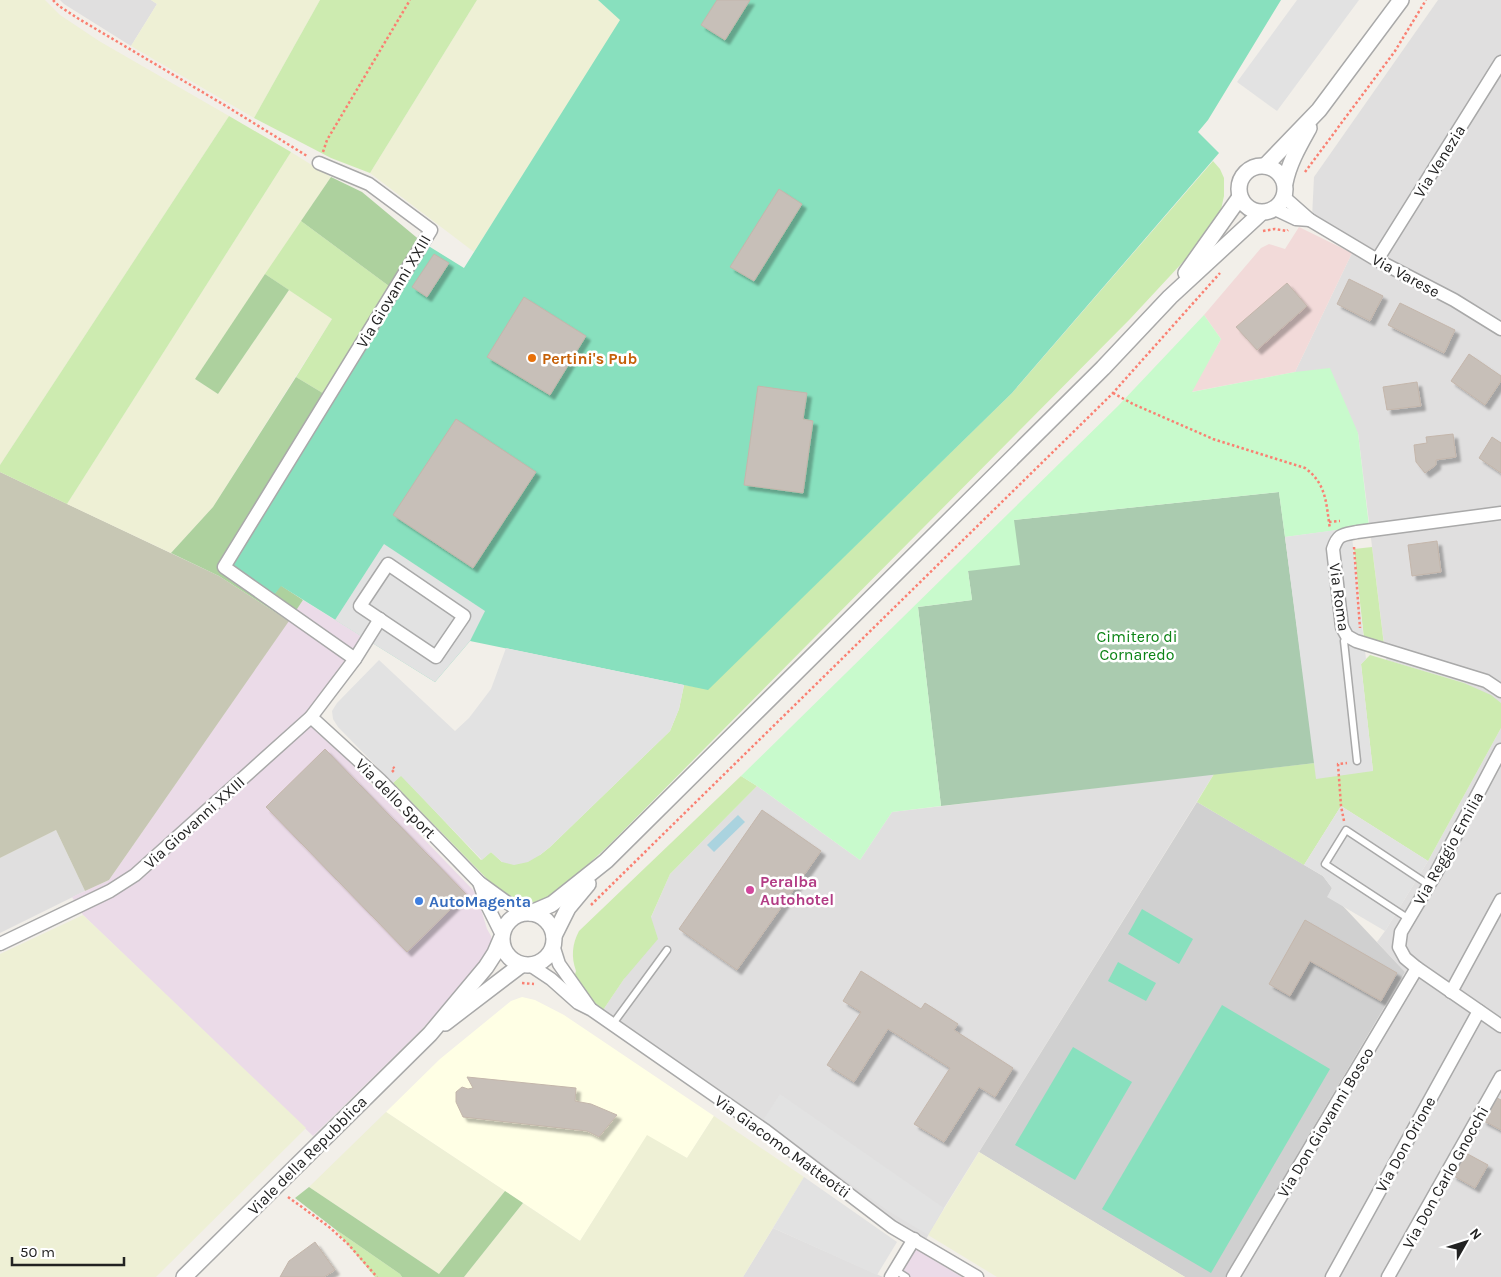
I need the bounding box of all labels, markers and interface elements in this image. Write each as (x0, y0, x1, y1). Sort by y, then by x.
street label: Via Venezia (1410, 121, 1469, 201)
street label: Via Giovanni XXIII (352, 231, 435, 351)
street label: Via Varese (1369, 250, 1443, 301)
place label: Pertini's Pub (542, 349, 638, 368)
marker: Pertini's Pub (526, 352, 538, 364)
street label: Via Roma (1325, 562, 1354, 632)
park label: Cimitero di Cornaredo (1096, 627, 1178, 664)
street label: Via dello Sport (352, 754, 440, 842)
street label: Via Giovanni XXIII (140, 772, 249, 873)
street label: Via Reggio Emilia (1409, 788, 1487, 908)
place label: Peralba Autohotel (760, 872, 834, 909)
marker: Peralba Autohotel (744, 884, 756, 896)
place label: AutoMagenta (429, 892, 531, 911)
marker: AutoMagenta (413, 895, 425, 907)
street label: Via Don Giovanni Bosco (1273, 1044, 1378, 1201)
street label: Via Giacomo Matteotti (711, 1091, 854, 1202)
street label: Viale della Repubblica (244, 1092, 371, 1219)
street label: Via Don Orione (1371, 1093, 1440, 1195)
street label: Via Don Carlo Gnocchi (1398, 1103, 1493, 1252)
north arrow (1441, 1217, 1491, 1267)
text: N (1466, 1225, 1485, 1243)
scale bar (12, 1234, 125, 1266)
text: 50 m (20, 1243, 55, 1261)

